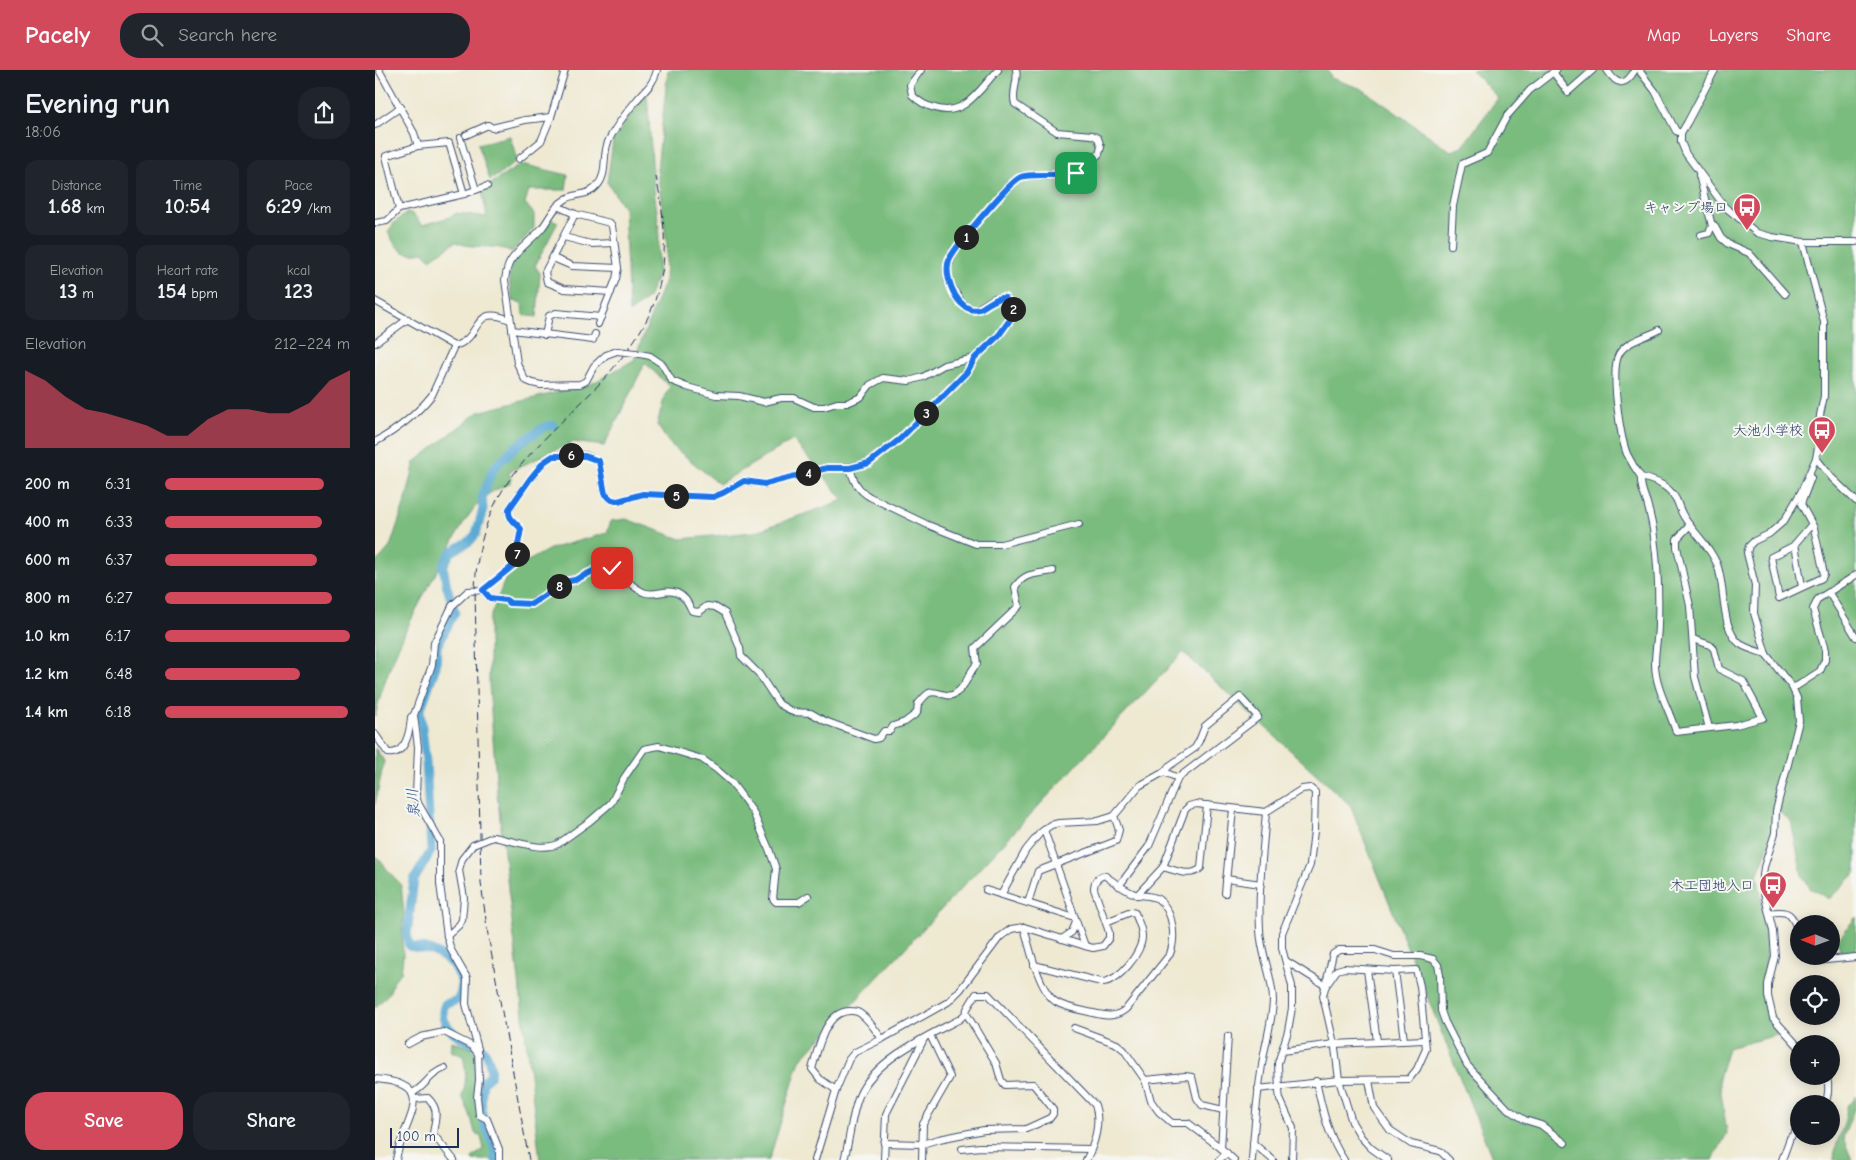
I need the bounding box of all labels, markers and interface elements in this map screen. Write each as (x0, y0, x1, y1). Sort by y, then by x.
search box (120, 13, 470, 58)
text: Pacely (25, 21, 90, 49)
icon: search (138, 21, 166, 49)
text: Search here (178, 24, 277, 46)
text: Map (1647, 25, 1681, 46)
text: Layers (1709, 25, 1758, 46)
text: Share (1786, 25, 1831, 46)
button: share (298, 87, 350, 139)
text: Evening run (25, 88, 170, 120)
text: 18:06 (25, 123, 61, 141)
pin (1055, 152, 1097, 194)
icon: arrive (1062, 159, 1090, 187)
text: Distance (51, 177, 102, 194)
text: Time (173, 177, 202, 194)
text: Pace (284, 177, 313, 194)
bus stop icon: キャンプ場口 (1732, 192, 1762, 231)
text: 1.68 (48, 194, 82, 218)
text: 10:54 (165, 194, 210, 218)
text: 6:29 (266, 194, 302, 218)
place label: キャンプ場口 (1644, 199, 1728, 216)
text: km (82, 200, 105, 217)
text: /km (302, 200, 331, 217)
pin: 1 (953, 224, 979, 250)
text: 1 (964, 229, 969, 246)
text: Elevation (50, 262, 103, 279)
text: Heart rate (157, 262, 218, 279)
text: kcal (287, 262, 310, 279)
text: 13 (59, 279, 78, 303)
text: 154 (157, 279, 187, 303)
text: 123 (284, 279, 313, 303)
text: m (78, 285, 94, 302)
text: bpm (187, 285, 218, 302)
pin: 2 (1001, 296, 1025, 322)
text: 2 (1010, 301, 1017, 318)
text: Elevation (25, 335, 86, 353)
text: 212–224 m (274, 335, 350, 353)
pin: 3 (913, 400, 939, 426)
text: 3 (923, 405, 930, 422)
bus stop icon: 大池小学校 (1807, 415, 1837, 454)
place label: 大池小学校 (1733, 422, 1803, 439)
pin: 6 (559, 442, 583, 468)
text: 6 (568, 447, 575, 464)
pin: 4 (795, 460, 821, 486)
text: 4 (805, 465, 812, 482)
text: 200 m (25, 475, 70, 493)
text: 6:31 (105, 475, 131, 493)
pin: 5 (663, 484, 689, 508)
text: 5 (673, 488, 680, 505)
text: 400 m (25, 513, 69, 531)
text: 6:33 (105, 513, 133, 531)
pin: 7 (505, 542, 529, 566)
text: 7 (514, 546, 521, 563)
pin (591, 547, 633, 589)
text: 600 m (25, 551, 70, 569)
text: 6:37 (105, 551, 132, 569)
icon: check (598, 554, 626, 582)
pin: 8 (547, 574, 571, 598)
text: 8 (556, 578, 563, 595)
text: 800 m (25, 589, 70, 607)
text: 6:27 (105, 589, 132, 607)
text: 1.0 km (25, 627, 70, 645)
text: 6:17 (105, 627, 130, 645)
text: 1.2 km (25, 665, 68, 683)
text: 6:48 (105, 665, 133, 683)
text: 1.4 km (25, 703, 68, 721)
text: 6:18 (105, 703, 131, 721)
water label: 泉川 (403, 787, 423, 819)
bus stop icon: 木工団地入口 (1758, 870, 1788, 909)
place label: 木工団地入口 (1670, 877, 1754, 894)
north arrow (1790, 915, 1840, 965)
map controls (1790, 915, 1840, 1145)
button: locate (1790, 975, 1840, 1025)
button: + (1790, 1035, 1840, 1085)
button: Save (25, 1092, 183, 1150)
button: Share (193, 1092, 350, 1150)
button: − (1790, 1095, 1840, 1145)
scale bar (390, 1125, 459, 1148)
text: 100 m (397, 1128, 436, 1145)

